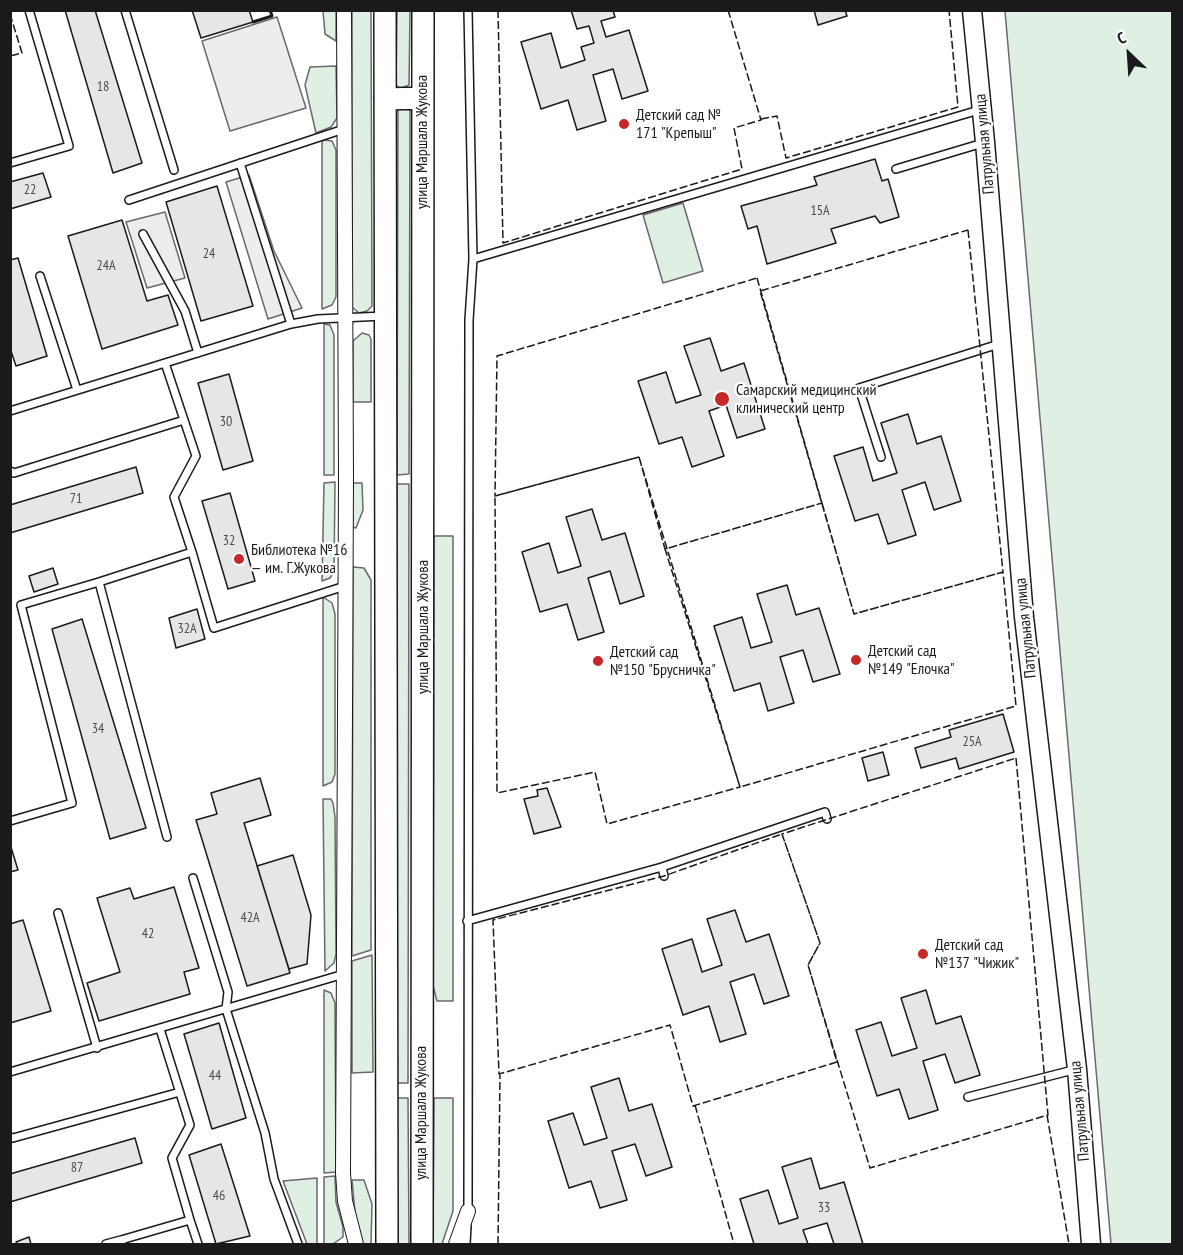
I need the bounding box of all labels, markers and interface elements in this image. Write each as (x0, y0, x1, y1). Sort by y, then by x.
north arrow (1099, 24, 1159, 84)
text: С (1114, 27, 1129, 48)
street label: улица Маршала Жукова (412, 75, 432, 209)
house number: 18 (97, 79, 109, 95)
street label: Патрульная улица (971, 93, 999, 195)
place label: Детский сад № 171 "Крепыш" (636, 105, 721, 143)
marker: Детский сад № 171 "Крепыш" (617, 117, 631, 131)
house number: 22 (24, 182, 36, 198)
house number: 15А (810, 203, 830, 219)
house number: 24 (203, 246, 215, 262)
house number: 24А (96, 258, 116, 274)
place label: Самарский медицинский клинический центр (736, 380, 876, 418)
marker: Самарский медицинский клинический центр (713, 390, 731, 408)
house number: 30 (220, 414, 232, 430)
house number: 71 (70, 491, 82, 507)
house number: 32 (223, 533, 235, 549)
place label: Библиотека №16 — им. Г.Жукова (251, 540, 347, 578)
marker: Библиотека №16 — им. Г.Жукова (232, 552, 246, 566)
street label: улица Маршала Жукова (413, 560, 433, 694)
street label: Патрульная улица (1011, 577, 1041, 679)
house number: 32А (177, 621, 197, 637)
place label: Детский сад №149 "Елочка" (868, 641, 955, 679)
place label: Детский сад №150 "Брусничка" (610, 642, 716, 680)
marker: Детский сад №149 "Елочка" (849, 653, 863, 667)
marker: Детский сад №150 "Брусничка" (591, 654, 605, 668)
house number: 34 (92, 721, 104, 737)
house number: 25А (962, 734, 982, 750)
house number: 42А (240, 910, 260, 926)
house number: 42 (142, 926, 154, 942)
place label: Детский сад №137 "Чижик" (935, 935, 1019, 973)
marker: Детский сад №137 "Чижик" (916, 947, 930, 961)
street label: улица Маршала Жукова (411, 1046, 431, 1180)
street label: Патрульная улица (1066, 1060, 1094, 1162)
house number: 44 (209, 1068, 221, 1084)
house number: 87 (71, 1160, 83, 1176)
house number: 46 (213, 1188, 225, 1204)
house number: 33 (818, 1200, 830, 1216)

